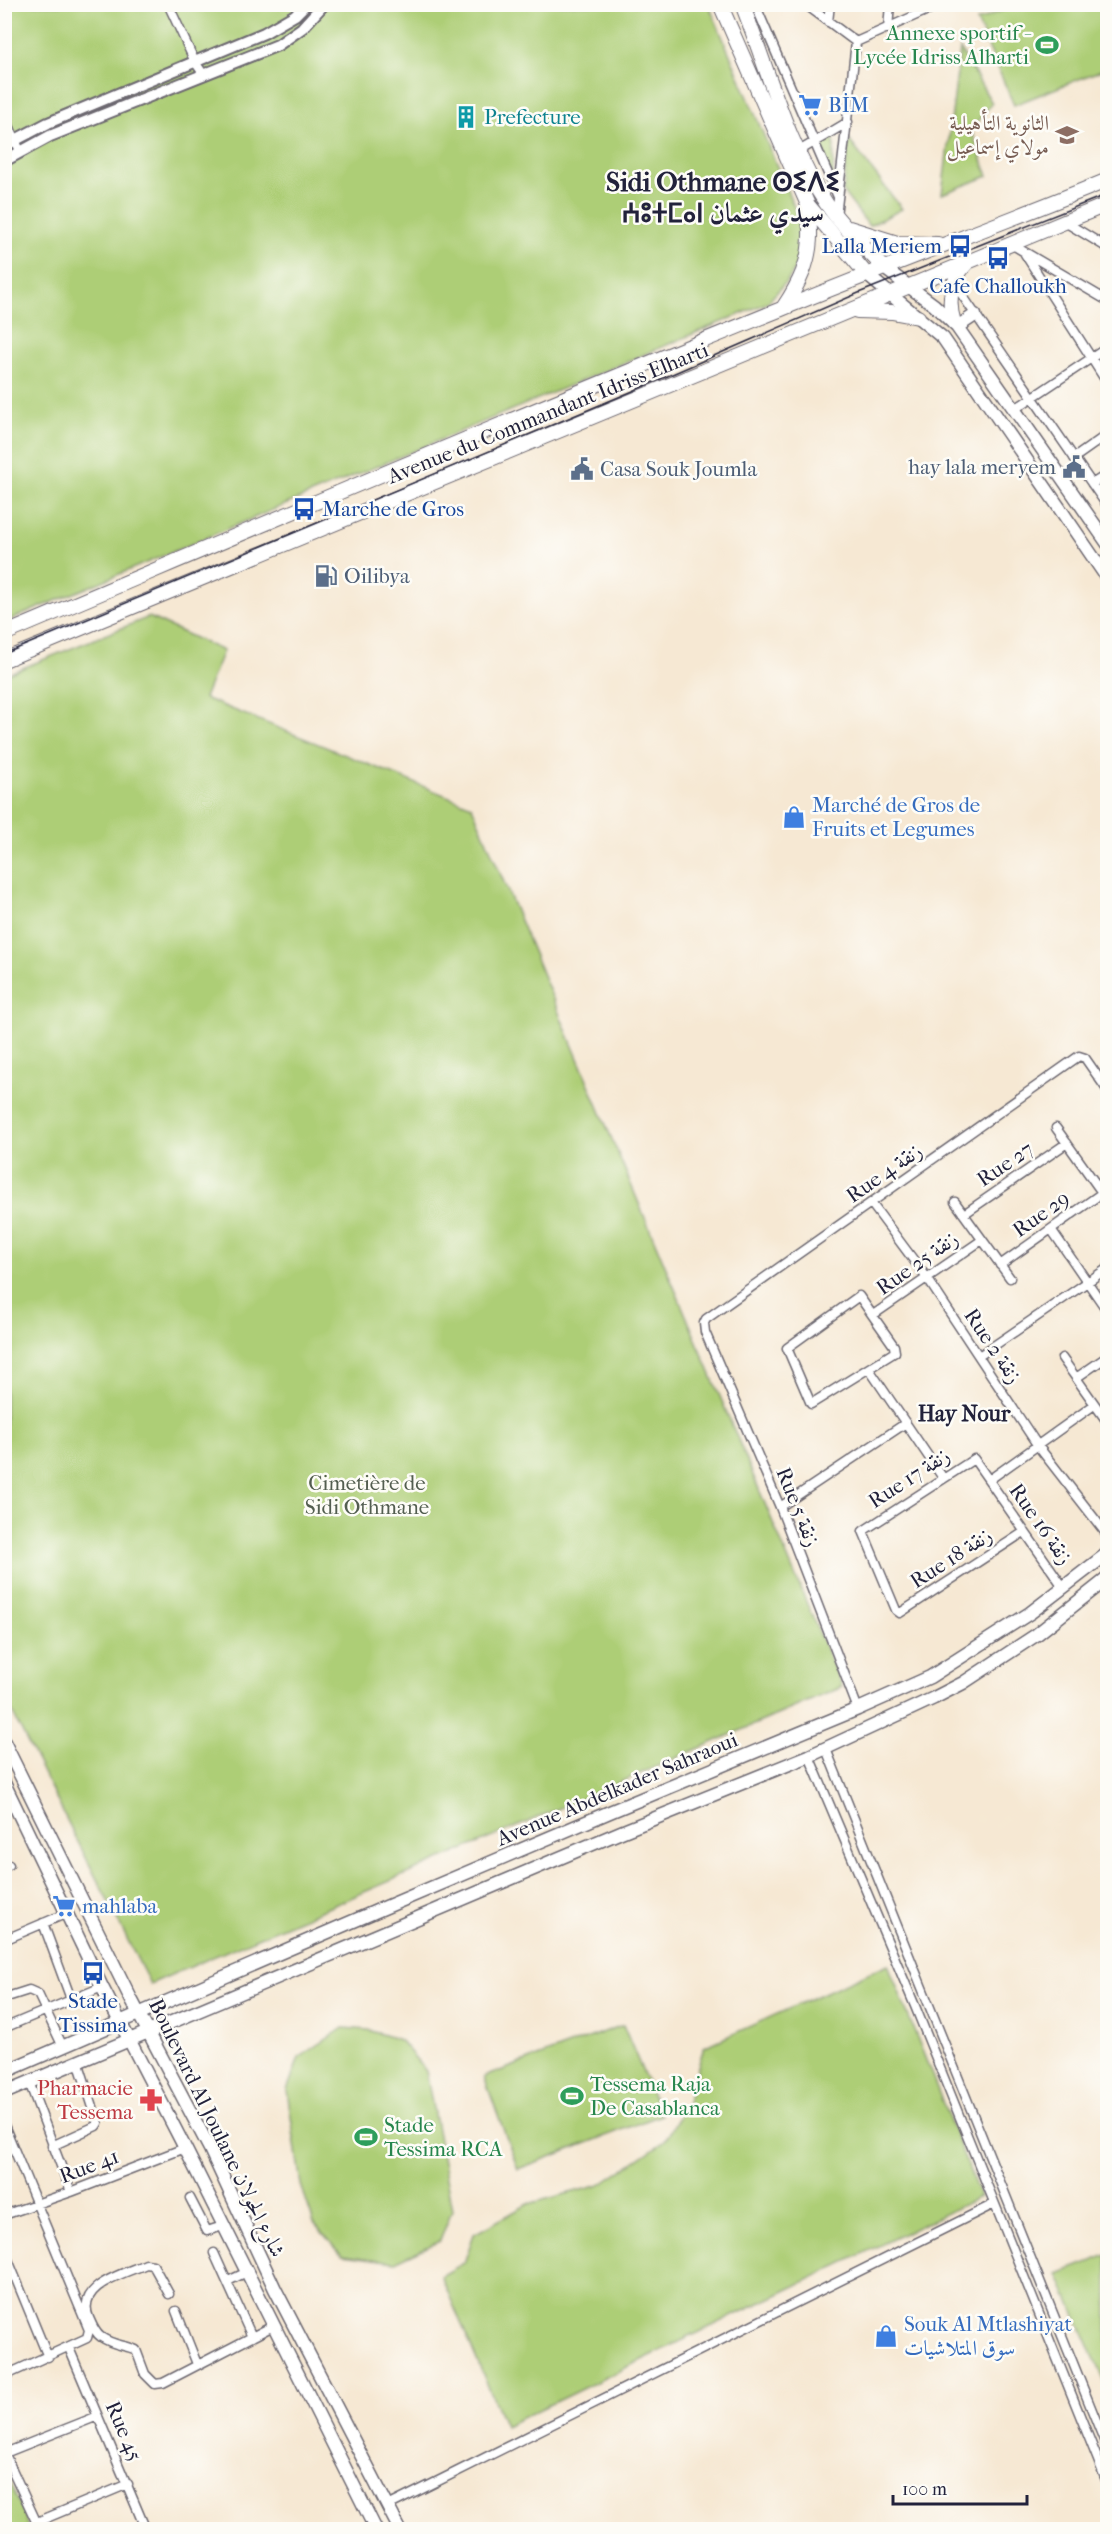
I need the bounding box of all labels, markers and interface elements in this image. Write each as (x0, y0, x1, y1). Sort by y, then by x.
place label: Annexe sportif - Lycée Idriss Alharti (853, 21, 1032, 69)
sports icon: Annexe sportif - Lycée Idriss Alharti (1034, 32, 1060, 58)
supermarket icon: BİM (797, 92, 823, 118)
place label: BİM (828, 93, 869, 117)
building icon: Prefecture (453, 104, 479, 130)
place label: Prefecture (484, 105, 581, 129)
place label: الثانوية التأهيلية مولاي إسماعيل (947, 108, 1049, 163)
school or university icon: الثانوية التأهيلية مولاي إسماعيل (1054, 122, 1080, 148)
district label: Sidi Othmane ⵙⵉⴷⵉ ⵄⵓⵜⵎⴰⵏ سيدي عثمان (606, 166, 840, 235)
bus stop icon: Lalla Meriem (947, 233, 973, 259)
place label: Lalla Meriem (822, 234, 943, 258)
bus stop icon: Cafe Challoukh (985, 245, 1011, 271)
place label: Cafe Challoukh (929, 274, 1067, 298)
street label: Avenue du Commandant Idriss Elharti (383, 337, 712, 489)
public building icon: hay lala meryem (1061, 454, 1087, 480)
place label: hay lala meryem (908, 455, 1057, 479)
public building icon: Casa Souk Joumla (569, 456, 595, 482)
place label: Casa Souk Joumla (600, 457, 757, 481)
bus stop icon: Marche de Gros (291, 496, 317, 522)
place label: Marche de Gros (322, 497, 464, 521)
fuel station icon: Oilibya (313, 563, 339, 589)
place label: Oilibya (344, 564, 410, 588)
place label: Marché de Gros de Fruits et Legumes (812, 793, 980, 841)
shop icon: Marché de Gros de Fruits et Legumes (781, 804, 807, 830)
street label: Rue 27 (972, 1137, 1038, 1191)
street label: Rue 4 زنقة (842, 1138, 926, 1208)
street label: Rue 29 (1008, 1186, 1074, 1242)
street label: Rue 25 زنقة (872, 1226, 962, 1300)
street label: Rue 2 زنقة (959, 1304, 1027, 1388)
district label: Hay Nour (918, 1401, 1011, 1427)
street label: Rue 17 زنقة (864, 1443, 954, 1513)
street label: Rue 5 زنقة (771, 1464, 825, 1550)
park label: Cimetière de Sidi Othmane (305, 1471, 429, 1519)
street label: Rue 16 زنقة (1004, 1479, 1078, 1569)
street label: Rue 18 زنقة (906, 1523, 996, 1593)
street label: Avenue Abdelkader Sahraoui (492, 1727, 741, 1851)
supermarket icon: mahlaba (51, 1893, 77, 1919)
place label: mahlaba (82, 1894, 157, 1918)
bus stop icon: Stade Tissima (80, 1960, 106, 1986)
place label: Stade Tissima (59, 1989, 128, 2037)
street label: Boulevard Al Joulane شارع الجولان (139, 1995, 290, 2264)
place label: Tessema Raja De Casablanca (590, 2072, 720, 2120)
place label: Pharmacie Tessema (37, 2076, 133, 2124)
sports icon: Tessema Raja De Casablanca (559, 2083, 585, 2109)
pharmacy icon: Pharmacie Tessema (138, 2087, 164, 2113)
place label: Stade Tessima RCA (384, 2113, 503, 2161)
sports icon: Stade Tessima RCA (353, 2124, 379, 2150)
street label: Rue 41 (56, 2144, 122, 2188)
place label: Souk Al Mtlashiyat سوق المتلاشيات (904, 2312, 1072, 2361)
shop icon: Souk Al Mtlashiyat سوق المتلاشيات (873, 2323, 899, 2349)
street label: Rue 45 (101, 2398, 147, 2464)
scale bar (893, 2468, 1026, 2506)
text: 100 m (902, 2479, 947, 2500)

